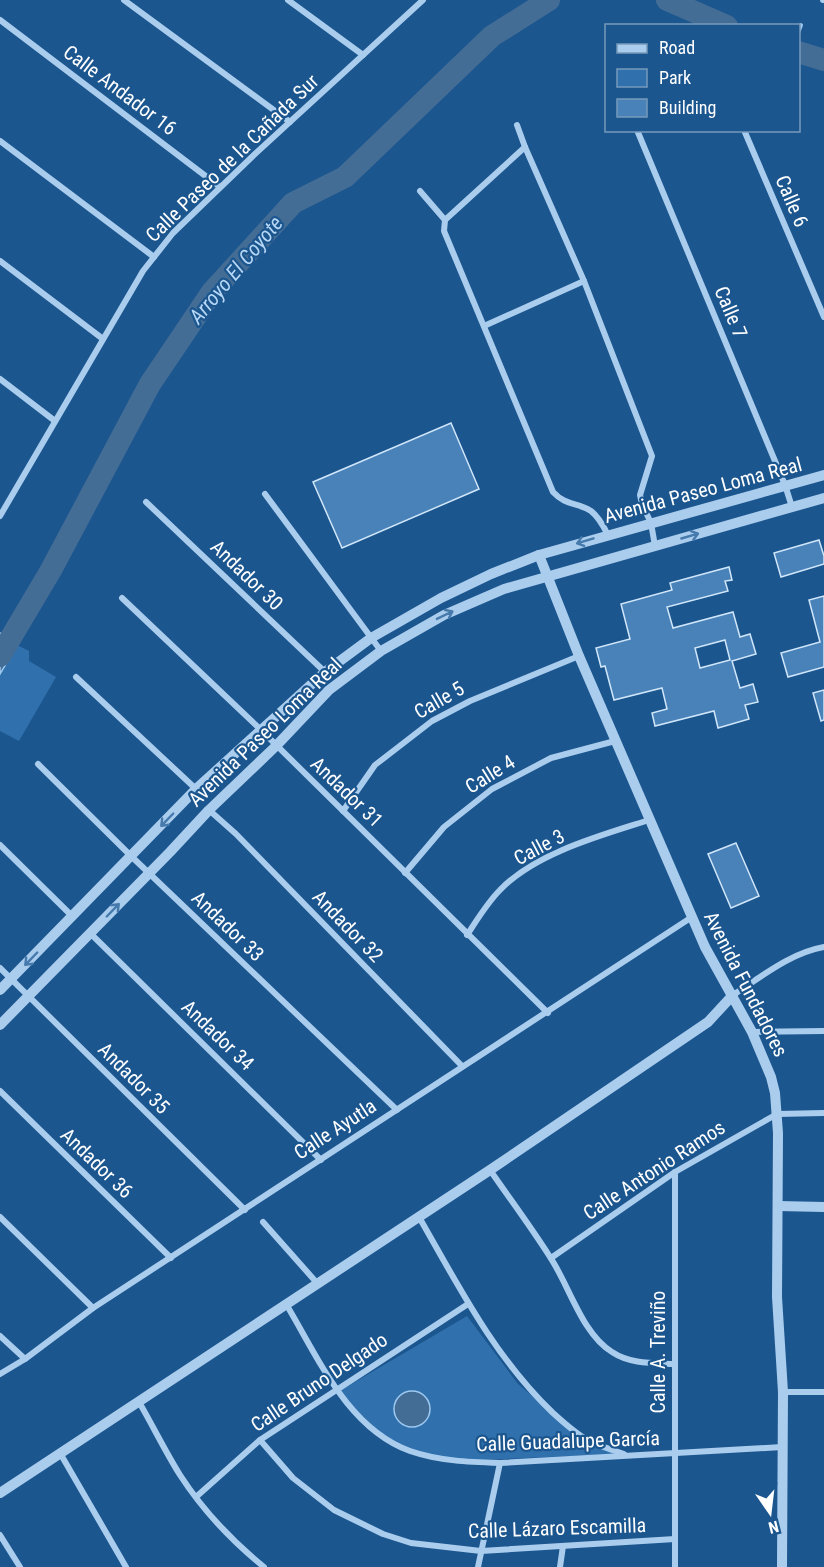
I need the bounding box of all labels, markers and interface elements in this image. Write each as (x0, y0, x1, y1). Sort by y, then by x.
legend (605, 24, 800, 132)
text: Road (659, 37, 695, 58)
street label: Calle Andador 16 (59, 40, 181, 140)
text: Park (659, 67, 691, 88)
street label: Calle Paseo de la Cañada Sur (141, 69, 323, 247)
text: Building (659, 97, 716, 118)
street label: Calle 6 (770, 171, 814, 231)
water label: Arroyo El Coyote (184, 211, 288, 329)
street label: Calle 7 (709, 282, 753, 342)
street label: Avenida Paseo Loma Real (601, 452, 805, 528)
one-way arrow (680, 530, 699, 541)
street label: Andador 30 (206, 535, 288, 615)
one-way arrow (576, 536, 595, 547)
one-way arrow (436, 609, 453, 621)
street label: Avenida Paseo Loma Real (183, 653, 347, 811)
street label: Calle 5 (410, 676, 468, 724)
street label: Calle 4 (461, 749, 519, 798)
street label: Andador 31 (306, 752, 388, 832)
one-way arrow (159, 812, 174, 827)
street label: Calle 3 (510, 824, 568, 870)
street label: Andador 32 (308, 885, 388, 967)
street label: Andador 33 (187, 886, 269, 966)
one-way arrow (106, 903, 121, 918)
street label: Avenida Fundadores (699, 907, 793, 1061)
one-way arrow (23, 952, 38, 967)
street label: Andador 34 (177, 995, 259, 1075)
street label: Andador 35 (93, 1037, 175, 1119)
street label: Calle Ayutla (289, 1094, 381, 1164)
street label: Calle Antonio Ramos (579, 1115, 729, 1225)
street label: Andador 36 (56, 1123, 138, 1203)
street label: Calle A. Treviño (646, 1291, 670, 1413)
street label: Calle Bruno Delgado (246, 1327, 392, 1437)
street label: Calle Guadalupe García (476, 1426, 660, 1456)
north arrow (740, 1483, 800, 1543)
street label: Calle Lázaro Escamilla (467, 1513, 647, 1543)
text: N (766, 1517, 781, 1537)

